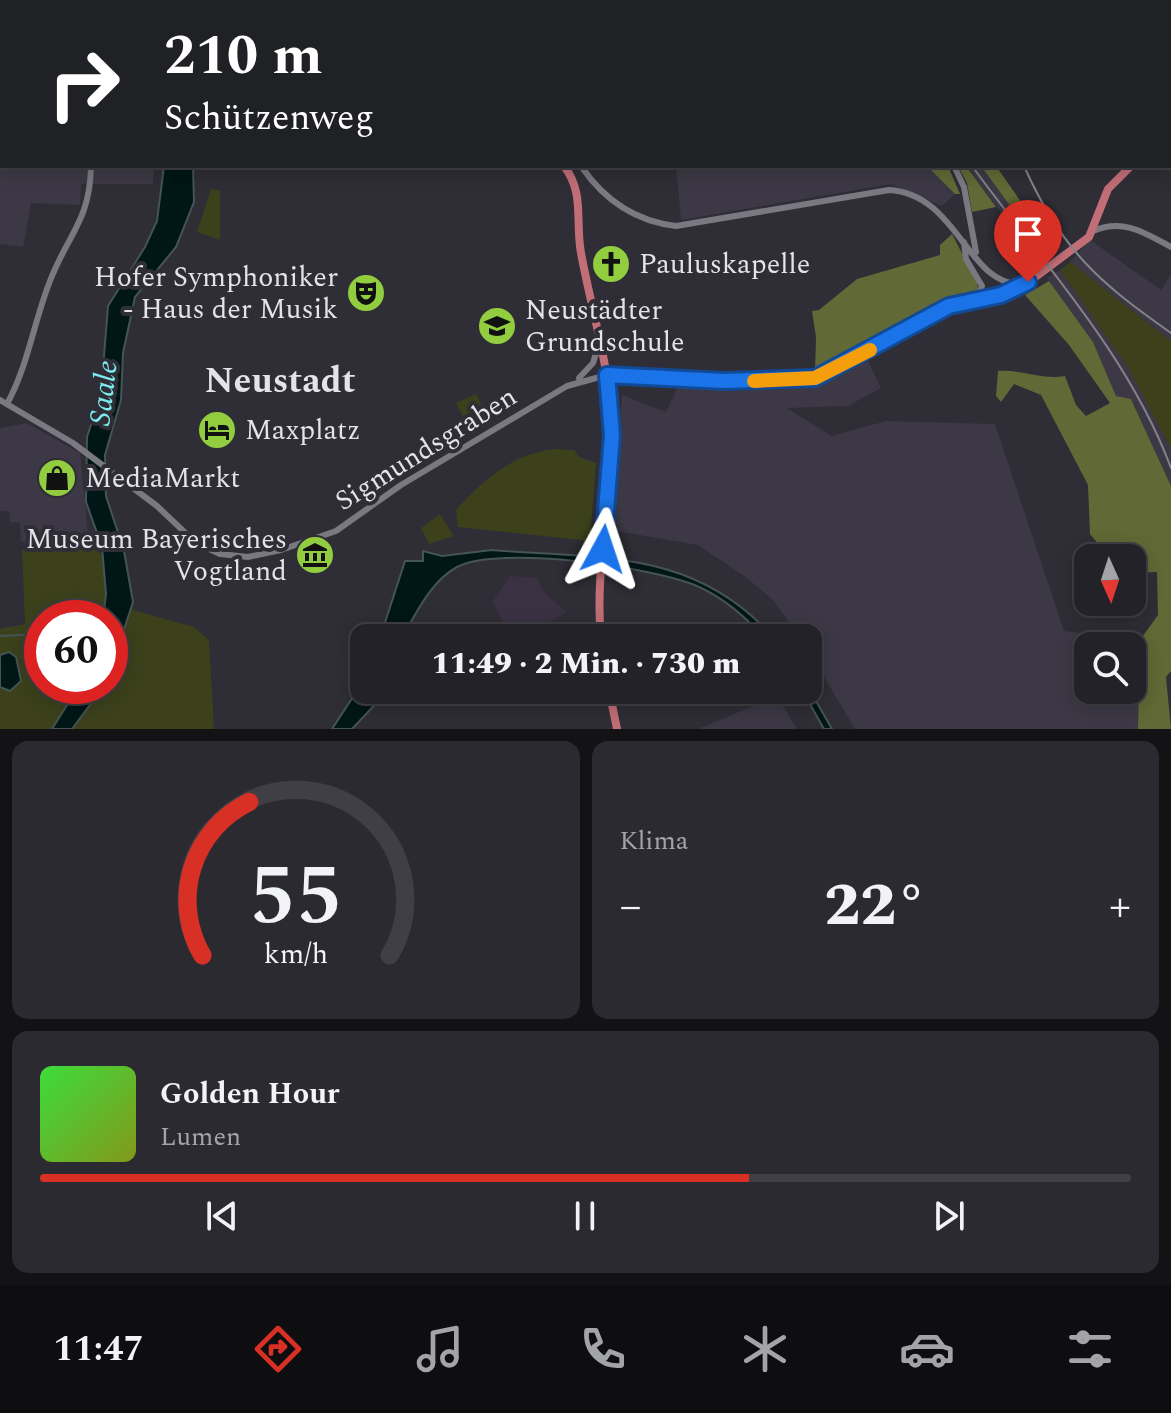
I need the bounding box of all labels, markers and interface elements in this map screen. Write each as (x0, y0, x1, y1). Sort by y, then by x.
text: 210 m (164, 14, 323, 99)
icon: right (32, 32, 136, 136)
text: Schützenweg (164, 91, 374, 146)
pin (994, 200, 1062, 282)
icon: arrive (1006, 212, 1050, 256)
church icon: Pauluskapelle (590, 243, 632, 285)
place label: Pauluskapelle (639, 243, 810, 286)
place label: Hofer Symphoniker - Haus der Musik (94, 256, 338, 331)
theatre icon: Hofer Symphoniker - Haus der Musik (345, 272, 387, 314)
place label: Neustädter Grundschule (525, 289, 685, 364)
school or university icon: Neustädter Grundschule (476, 305, 518, 347)
district label: Neustadt (204, 354, 356, 409)
water label: Saale (77, 358, 131, 428)
street label: Sigmundsgraben (326, 376, 526, 522)
hotel icon: Maxplatz (196, 409, 238, 451)
place label: Maxplatz (245, 409, 361, 452)
shop icon: MediaMarkt (36, 457, 78, 499)
place label: MediaMarkt (85, 457, 240, 500)
position arrow (561, 507, 645, 591)
place label: Museum Bayerisches Vogtland (26, 518, 287, 593)
museum icon: Museum Bayerisches Vogtland (294, 534, 336, 576)
north arrow (1074, 544, 1146, 616)
map controls (1074, 544, 1146, 704)
speed limit sign: 60 (24, 600, 128, 704)
button: search (1074, 632, 1146, 704)
text: 11:49 · 2 Min. · 730 m (432, 641, 740, 687)
text: Klima (620, 821, 688, 861)
text: 55 (249, 834, 342, 961)
text: 22° (824, 860, 926, 952)
text: − (620, 873, 642, 940)
text: + (1109, 873, 1131, 940)
text: km/h (264, 933, 328, 976)
text: Golden Hour (160, 1071, 340, 1117)
text: Lumen (160, 1117, 241, 1157)
icon: previous (200, 1194, 244, 1238)
icon: pause (563, 1194, 607, 1238)
icon: next (927, 1194, 971, 1238)
icon: directions (250, 1321, 306, 1377)
icon: music (412, 1321, 468, 1377)
icon: phone (575, 1321, 631, 1377)
icon: climate (737, 1321, 793, 1377)
icon: car (899, 1321, 955, 1377)
icon: filters (1062, 1321, 1118, 1377)
text: 11:47 (53, 1322, 144, 1377)

